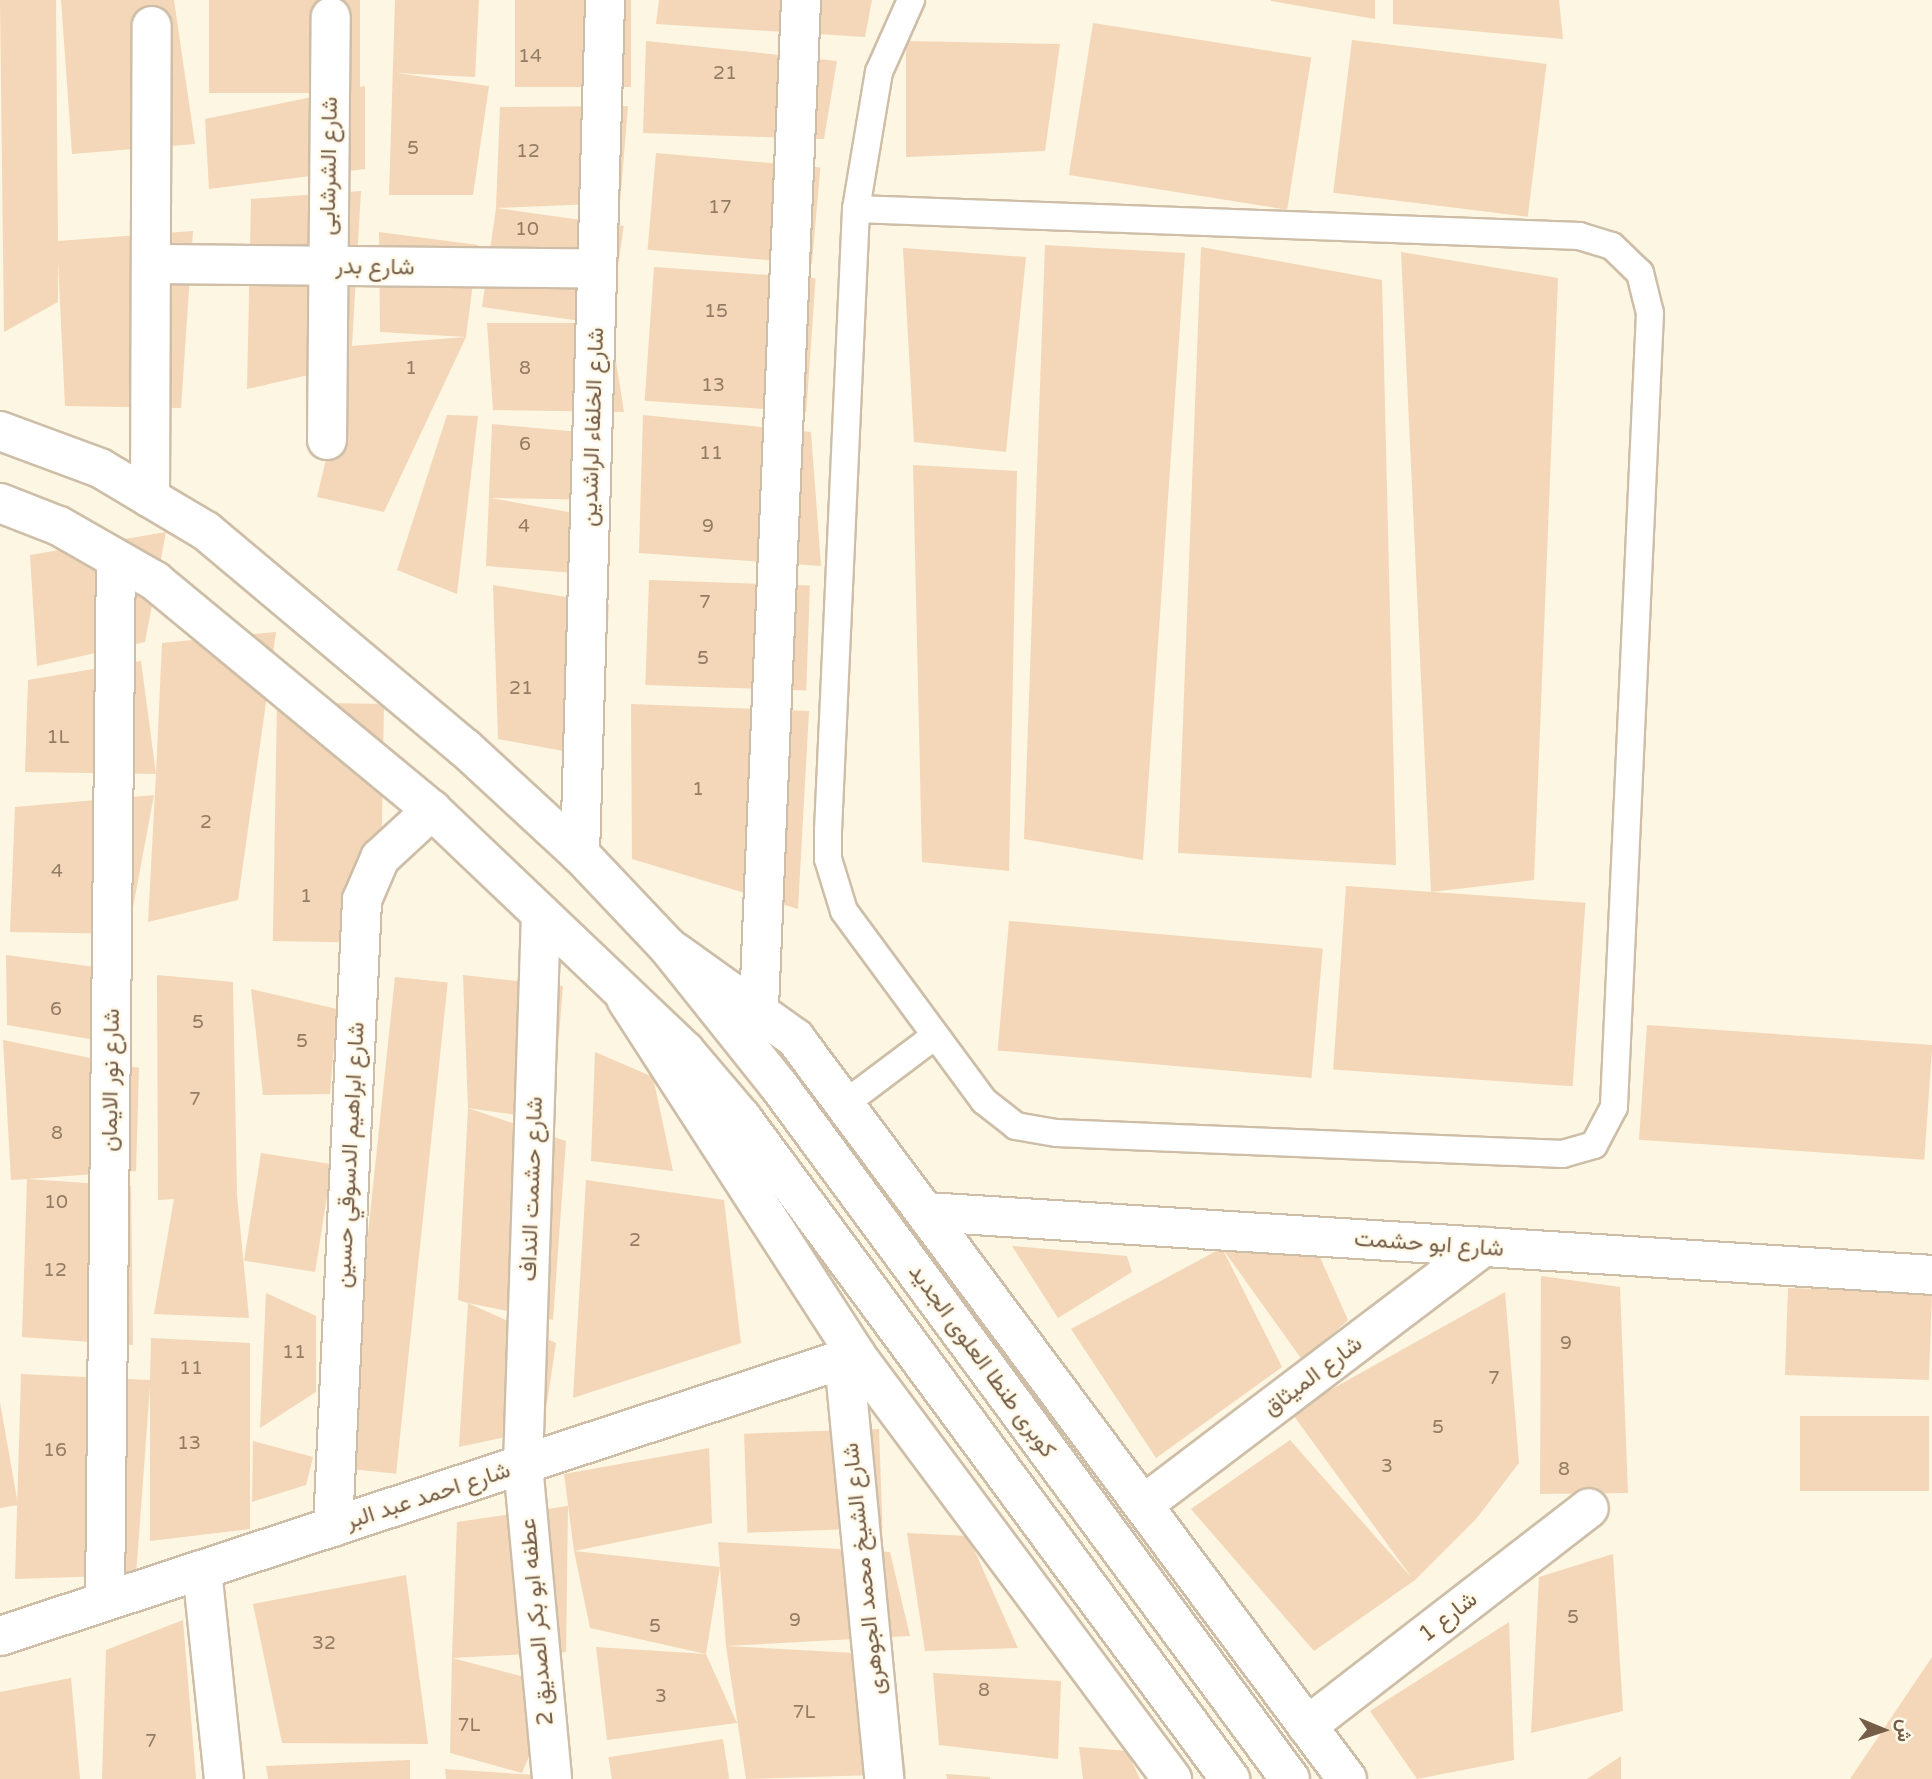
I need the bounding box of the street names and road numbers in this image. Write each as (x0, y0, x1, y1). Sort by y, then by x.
street label: شارع الشرشابى (314, 96, 344, 236)
street label: شارع بدر (335, 253, 415, 281)
street label: شارع الخلفاء الراشدين (576, 327, 610, 527)
street label: شارع نور الايمان (96, 1008, 126, 1152)
street label: شارع ابراهيم الدسوقي حسين (329, 1021, 371, 1289)
street label: شارع حشمت النداف (515, 1096, 549, 1282)
street label: شارع ابو حشمت (1353, 1225, 1505, 1263)
street label: كوبرى طنطا العلوى الجديد (902, 1259, 1062, 1463)
street label: شارع الميثاق (1258, 1330, 1368, 1422)
street label: شارع الشيخ محمد الجوهرى (837, 1442, 891, 1696)
street label: شارع احمد عبد البر (342, 1456, 514, 1536)
street label: عطفه ابو بكر الصديق 2 (514, 1517, 560, 1727)
street label: شارع 1 (1413, 1586, 1483, 1648)

